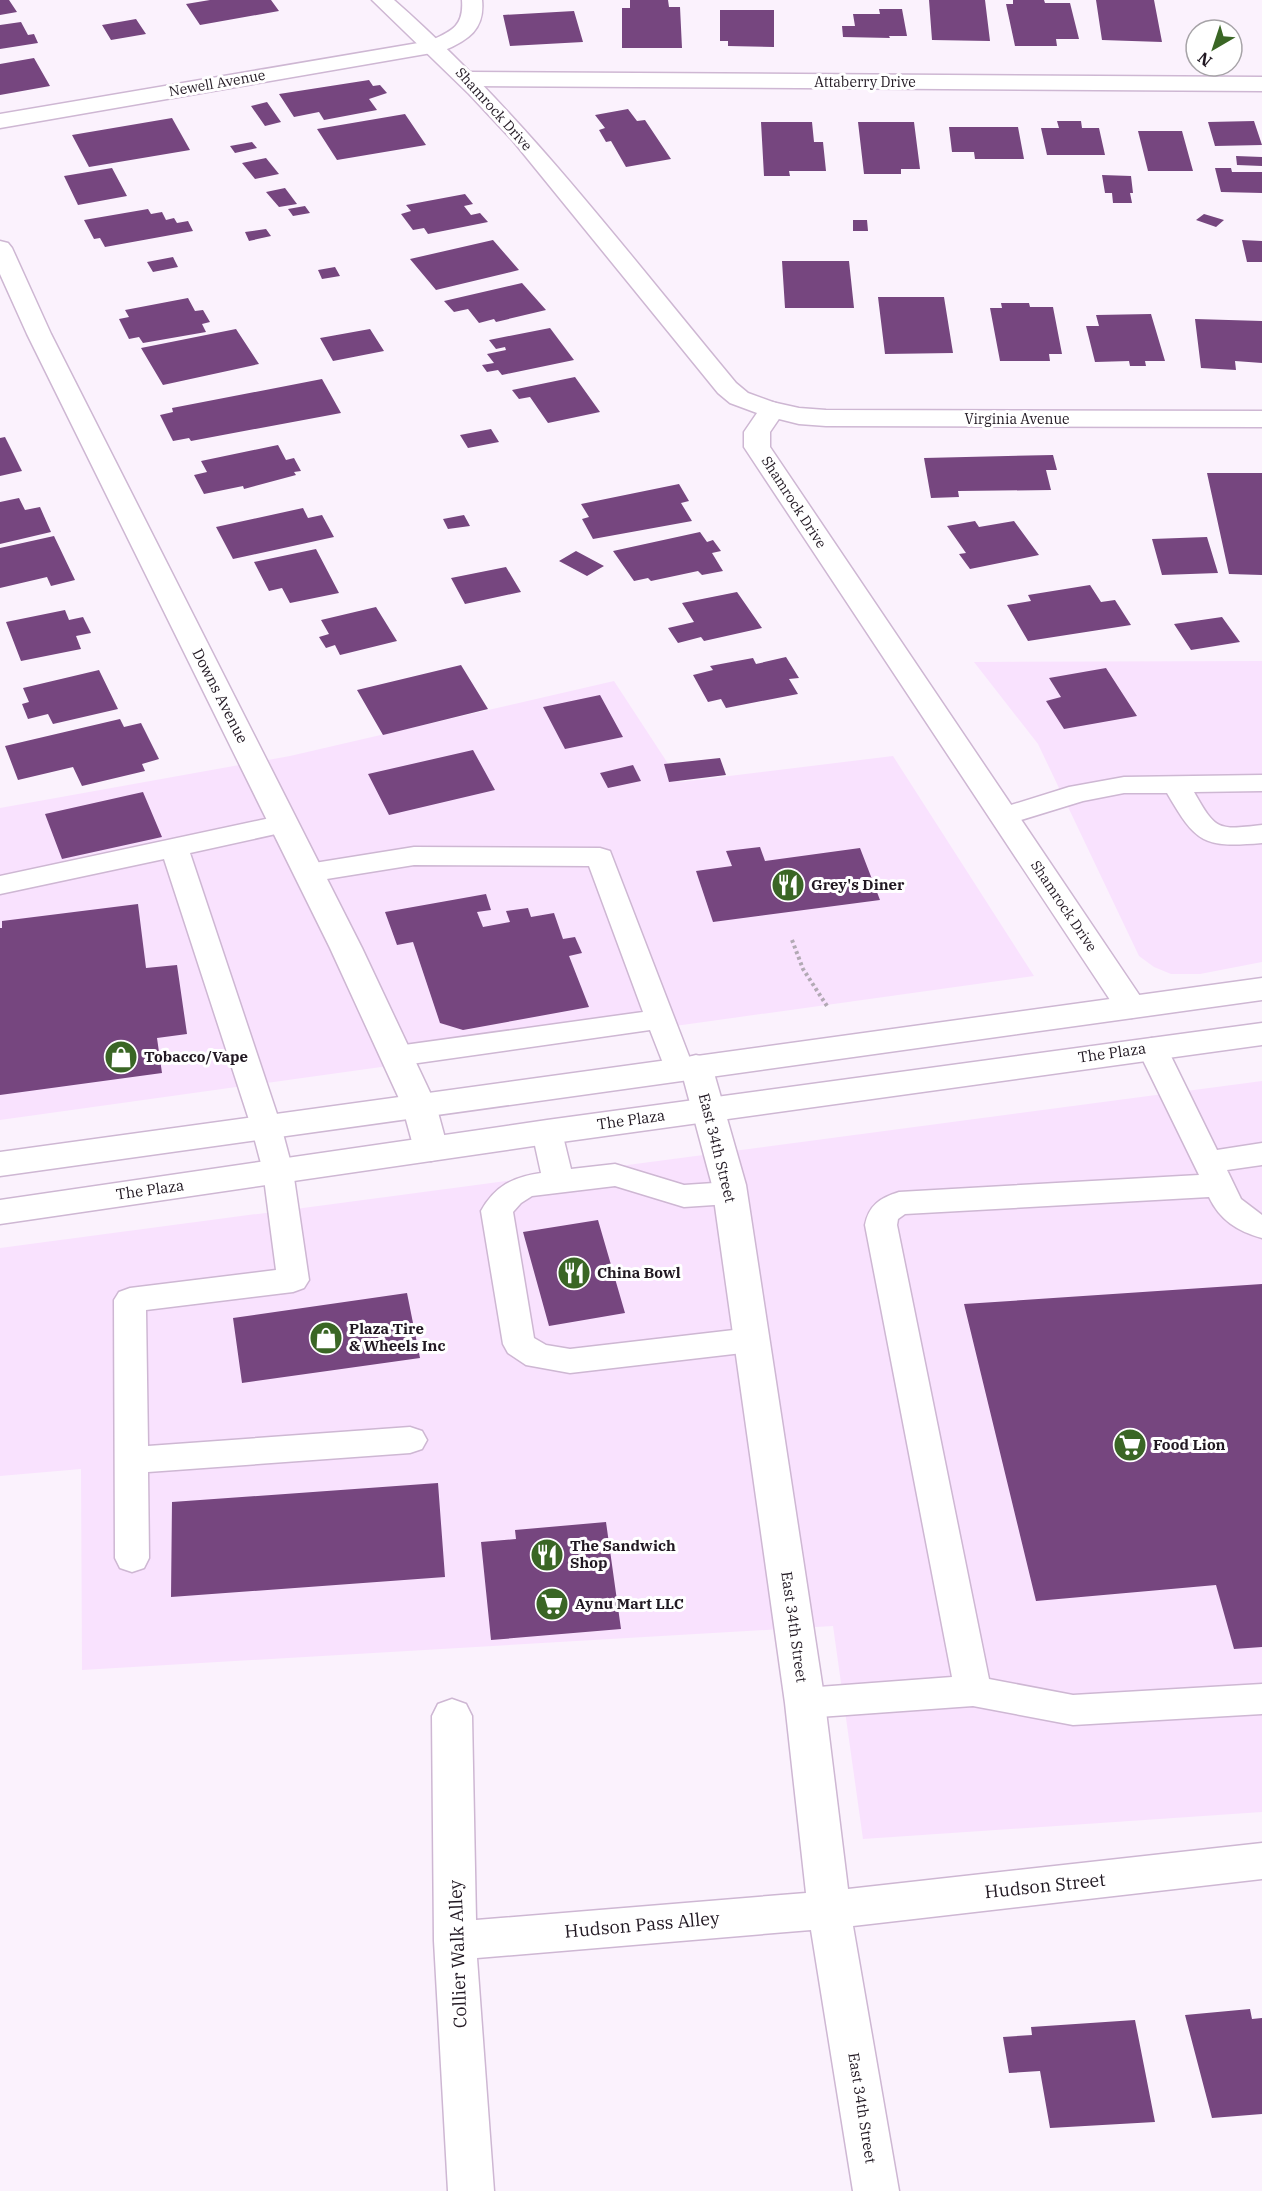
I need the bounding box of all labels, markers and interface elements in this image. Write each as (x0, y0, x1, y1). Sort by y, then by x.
north arrow (1184, 18, 1244, 78)
text: N (1193, 48, 1216, 71)
street label: Shamrock Drive (452, 64, 536, 154)
street label: Newell Avenue (167, 66, 267, 100)
street label: Attaberry Drive (814, 73, 916, 91)
street label: Virginia Avenue (964, 410, 1070, 428)
street label: Shamrock Drive (758, 453, 830, 551)
street label: Downs Avenue (188, 645, 252, 746)
street label: Shamrock Drive (1027, 857, 1101, 955)
restaurant icon: Grey's Diner (770, 867, 806, 903)
place label: Grey's Diner (811, 875, 905, 894)
street label: The Plaza (1077, 1038, 1147, 1067)
shop icon: Tobacco/Vape (103, 1039, 139, 1075)
place label: Tobacco/Vape (144, 1047, 248, 1066)
street label: East 34th Street (695, 1091, 740, 1205)
street label: The Plaza (596, 1105, 666, 1134)
street label: The Plaza (115, 1175, 185, 1204)
restaurant icon: China Bowl (556, 1255, 592, 1291)
place label: China Bowl (597, 1263, 681, 1282)
place label: Plaza Tire & Wheels Inc (349, 1319, 446, 1355)
shop icon: Plaza Tire & Wheels Inc (308, 1320, 344, 1356)
supermarket icon: Food Lion (1112, 1427, 1148, 1463)
place label: Food Lion (1153, 1435, 1226, 1454)
place label: The Sandwich Shop (570, 1536, 676, 1572)
restaurant icon: The Sandwich Shop (529, 1537, 565, 1573)
street label: East 34th Street (777, 1570, 812, 1684)
supermarket icon: Aynu Mart LLC (534, 1586, 570, 1622)
place label: Aynu Mart LLC (575, 1594, 684, 1613)
street label: Hudson Street (983, 1868, 1107, 1903)
street label: Collier Walk Alley (443, 1879, 472, 2029)
street label: Hudson Pass Alley (564, 1906, 721, 1943)
street label: East 34th Street (844, 2051, 881, 2165)

